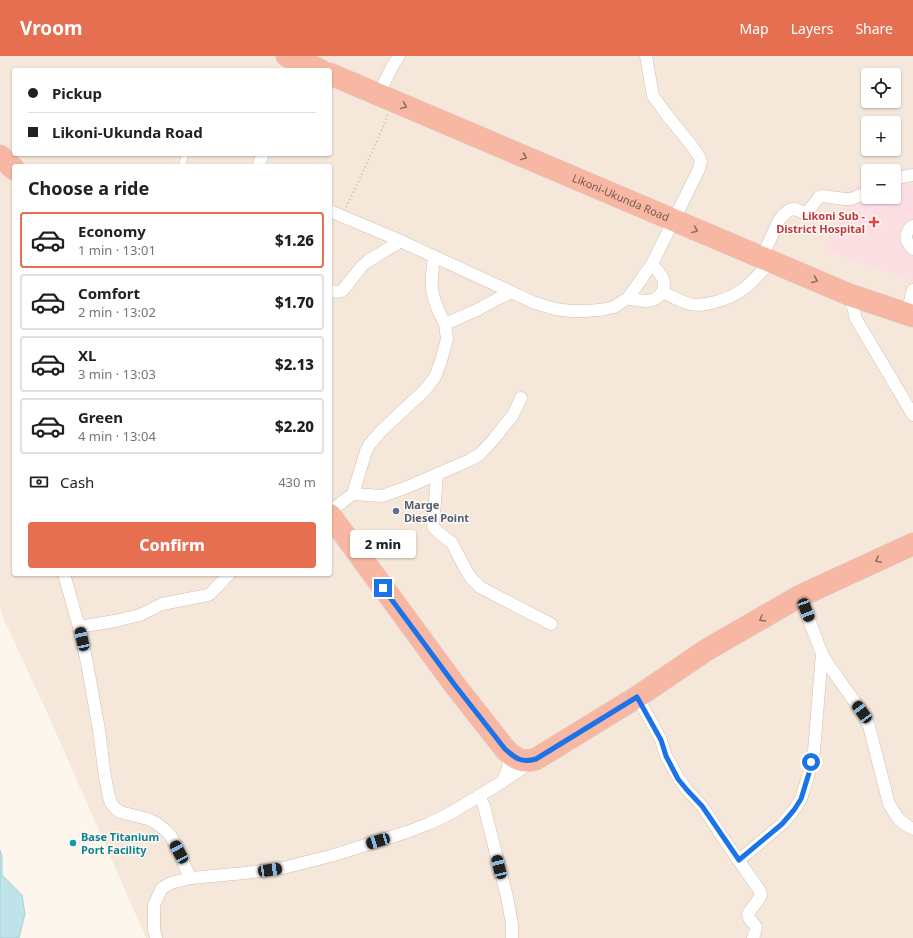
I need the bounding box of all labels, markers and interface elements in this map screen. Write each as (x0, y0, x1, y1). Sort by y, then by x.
text: Vroom (20, 15, 83, 41)
text: Map (740, 19, 769, 38)
text: Layers (791, 19, 833, 38)
text: Share (855, 19, 893, 38)
map controls (861, 68, 901, 204)
button: locate (861, 68, 901, 108)
text: Pickup (52, 83, 102, 103)
one-way arrow (401, 102, 408, 110)
button: + (861, 116, 901, 156)
text: Likoni-Ukunda Road (52, 122, 203, 142)
one-way arrow (520, 152, 527, 160)
button: − (861, 164, 901, 204)
street label: Likoni-Ukunda Road (570, 170, 672, 224)
text: Choose a ride (28, 176, 149, 200)
place label: Likoni Sub - District Hospital (776, 208, 865, 236)
marker: Likoni Sub - District Hospital (868, 216, 880, 228)
text: Economy (78, 221, 146, 241)
icon: car (30, 222, 66, 258)
one-way arrow (692, 225, 699, 233)
text: $1.26 (275, 230, 314, 250)
text: 1 min · 13:01 (78, 241, 156, 259)
one-way arrow (811, 276, 818, 284)
text: Comfort (78, 283, 140, 303)
icon: car (30, 284, 66, 320)
text: $1.70 (275, 292, 314, 312)
text: 2 min · 13:02 (78, 303, 156, 321)
text: XL (78, 345, 96, 365)
icon: car (30, 346, 66, 382)
text: $2.13 (275, 354, 314, 374)
text: 3 min · 13:03 (78, 365, 156, 383)
text: Green (78, 407, 123, 427)
icon: car (30, 408, 66, 444)
text: $2.20 (275, 416, 314, 436)
text: 4 min · 13:04 (78, 427, 156, 445)
icon: cash (28, 471, 50, 493)
text: Cash (60, 472, 94, 492)
text: 430 m (278, 473, 316, 491)
place label: Marge Diesel Point (404, 497, 469, 525)
marker: Marge Diesel Point (391, 506, 401, 516)
button: Confirm (28, 522, 316, 568)
callout: 2 min (350, 530, 416, 558)
text: 2 min (365, 535, 401, 553)
one-way arrow (874, 555, 882, 563)
route end (374, 579, 392, 597)
car (796, 597, 816, 623)
one-way arrow (759, 614, 766, 621)
car (74, 626, 90, 652)
car (850, 699, 874, 725)
route start (802, 753, 820, 771)
place label: Base Titanium Port Facility (81, 829, 159, 857)
car (365, 832, 391, 850)
marker: Base Titanium Port Facility (68, 838, 78, 848)
car (168, 839, 190, 865)
car (490, 854, 508, 880)
car (257, 862, 283, 878)

